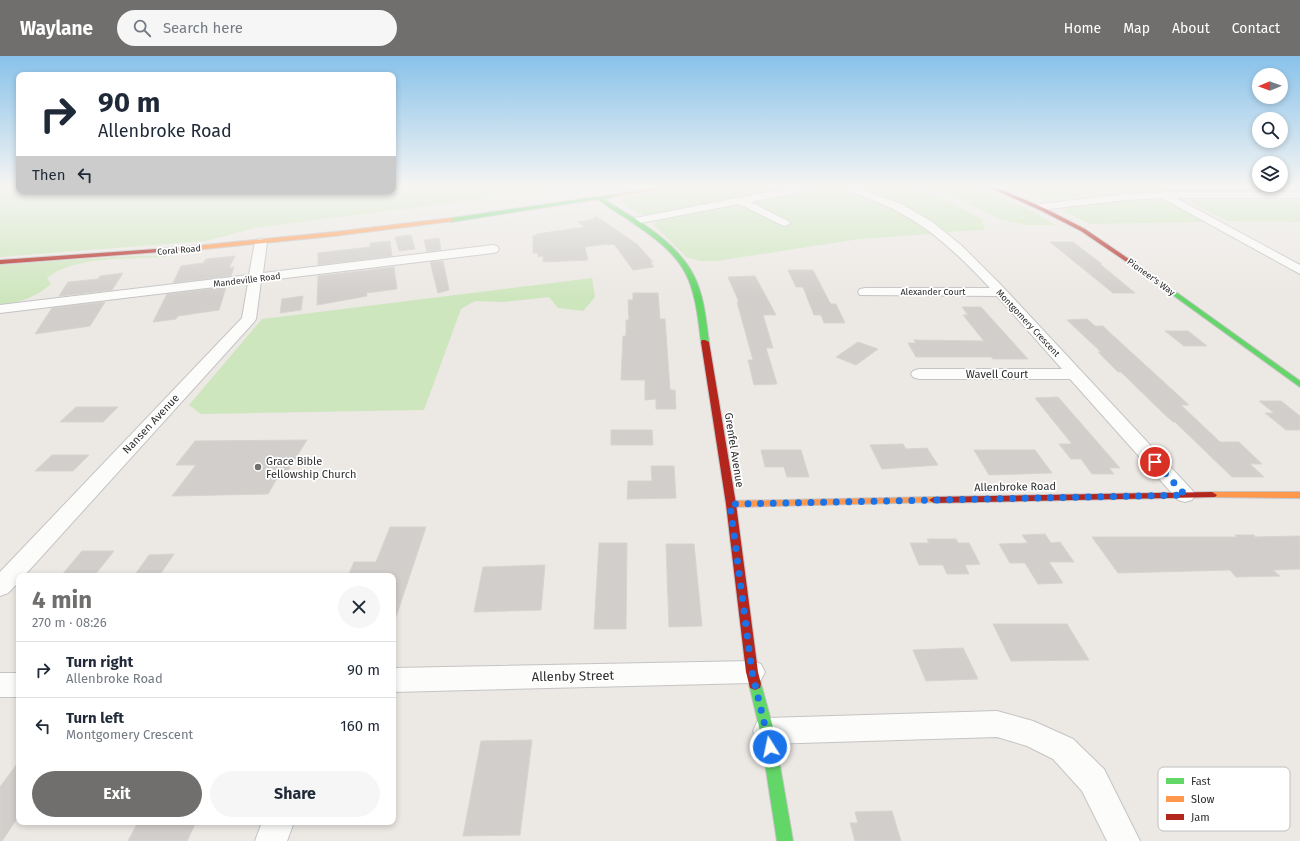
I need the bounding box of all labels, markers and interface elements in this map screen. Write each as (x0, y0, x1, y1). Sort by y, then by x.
search box (117, 10, 397, 46)
text: Waylane (20, 17, 93, 40)
icon: search (131, 17, 153, 39)
text: Search here (163, 19, 243, 37)
text: Home (1064, 20, 1101, 37)
text: Map (1123, 20, 1150, 37)
text: About (1172, 20, 1210, 37)
text: Contact (1232, 20, 1280, 37)
north arrow (1252, 68, 1288, 104)
map controls (1252, 68, 1288, 192)
text: 90 m (98, 86, 160, 119)
icon: right (32, 88, 84, 140)
button: search (1252, 112, 1288, 148)
text: Allenbroke Road (98, 120, 232, 142)
button: layers (1252, 156, 1288, 192)
icon: left (74, 164, 96, 186)
text: Then (32, 166, 66, 184)
street label: Coral Road (157, 243, 201, 257)
street label: Pioneer's Way (1125, 256, 1177, 298)
street label: Mandeville Road (213, 271, 281, 289)
street label: Alexander Court (900, 287, 966, 297)
street label: Montgomery Crescent (994, 287, 1062, 359)
street label: Wavell Court (966, 368, 1028, 381)
street label: Nansen Avenue (120, 391, 182, 457)
street label: Grenfel Avenue (722, 412, 746, 488)
pin (1138, 445, 1172, 479)
icon: arrive (1144, 451, 1166, 473)
place label: Grace Bible Fellowship Church (266, 455, 356, 481)
marker: Grace Bible Fellowship Church (253, 462, 263, 472)
street label: Allenbroke Road (974, 480, 1056, 494)
text: 4 min (32, 586, 92, 614)
button: close (338, 586, 380, 628)
text: 270 m · 08:26 (32, 615, 107, 630)
text: Turn right (66, 653, 133, 671)
icon: right (32, 659, 54, 681)
text: 90 m (347, 661, 380, 679)
street label: Allenby Street (532, 668, 615, 684)
text: Allenbroke Road (66, 671, 163, 686)
text: Turn left (66, 709, 124, 727)
icon: left (32, 715, 54, 737)
text: 160 m (340, 717, 380, 735)
position arrow (749, 726, 791, 768)
text: Montgomery Crescent (66, 727, 193, 742)
legend (1158, 767, 1290, 831)
button: Exit (32, 771, 202, 817)
button: Share (210, 771, 380, 817)
text: Fast (1191, 775, 1211, 788)
text: Slow (1191, 793, 1215, 806)
text: Jam (1191, 811, 1210, 824)

